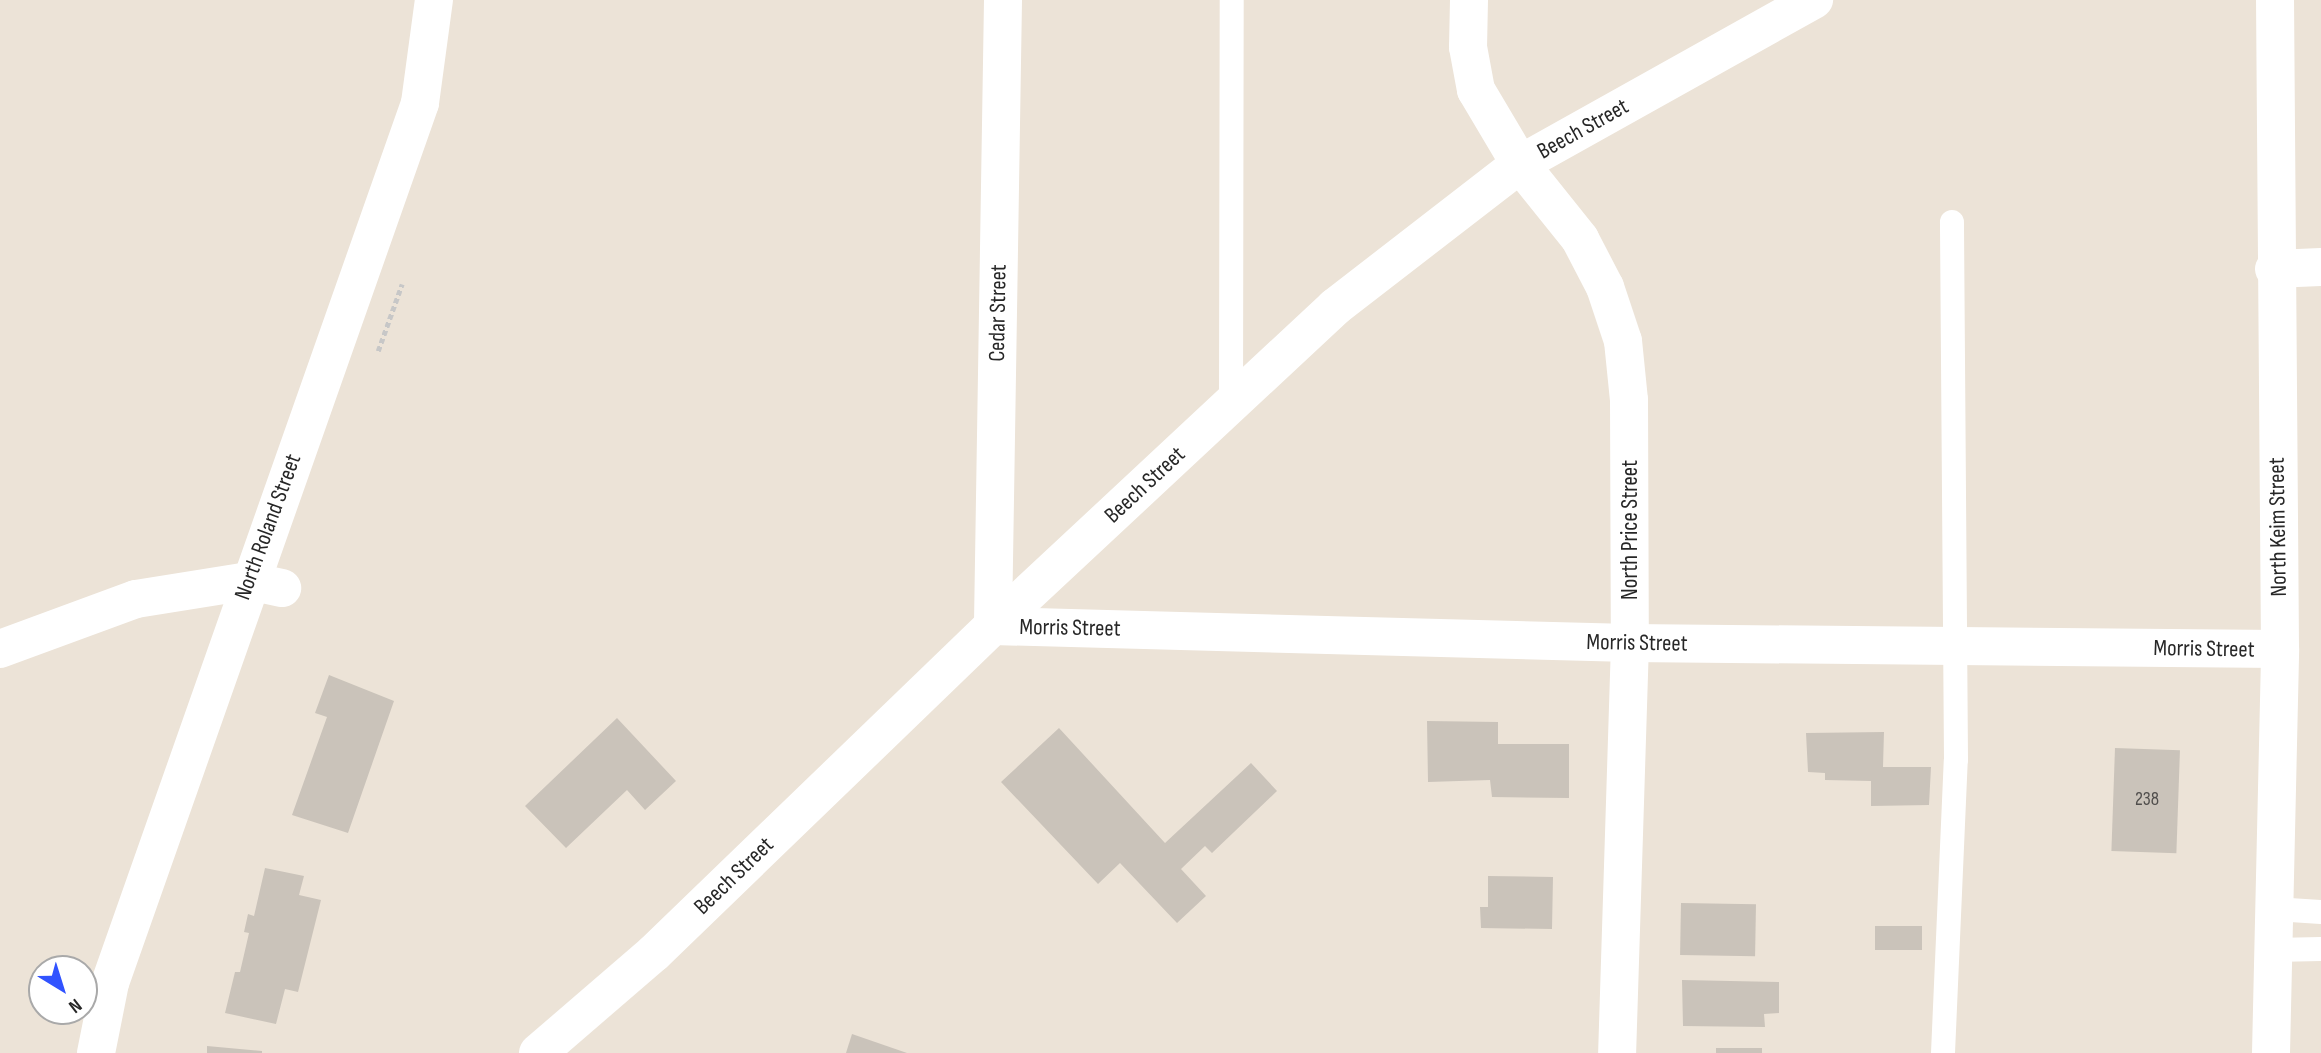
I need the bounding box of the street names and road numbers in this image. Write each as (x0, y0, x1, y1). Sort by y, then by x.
street label: Beech Street (1533, 93, 1633, 165)
street label: Cedar Street (983, 264, 1013, 362)
street label: Beech Street (1099, 441, 1191, 529)
street label: North Roland Street (229, 450, 307, 604)
street label: North Keim Street (2263, 457, 2293, 597)
street label: North Price Street (1616, 460, 1644, 600)
street label: Morris Street (1019, 613, 1121, 643)
street label: Morris Street (1586, 628, 1688, 658)
street label: Morris Street (2153, 634, 2255, 664)
street label: Beech Street (688, 831, 780, 921)

